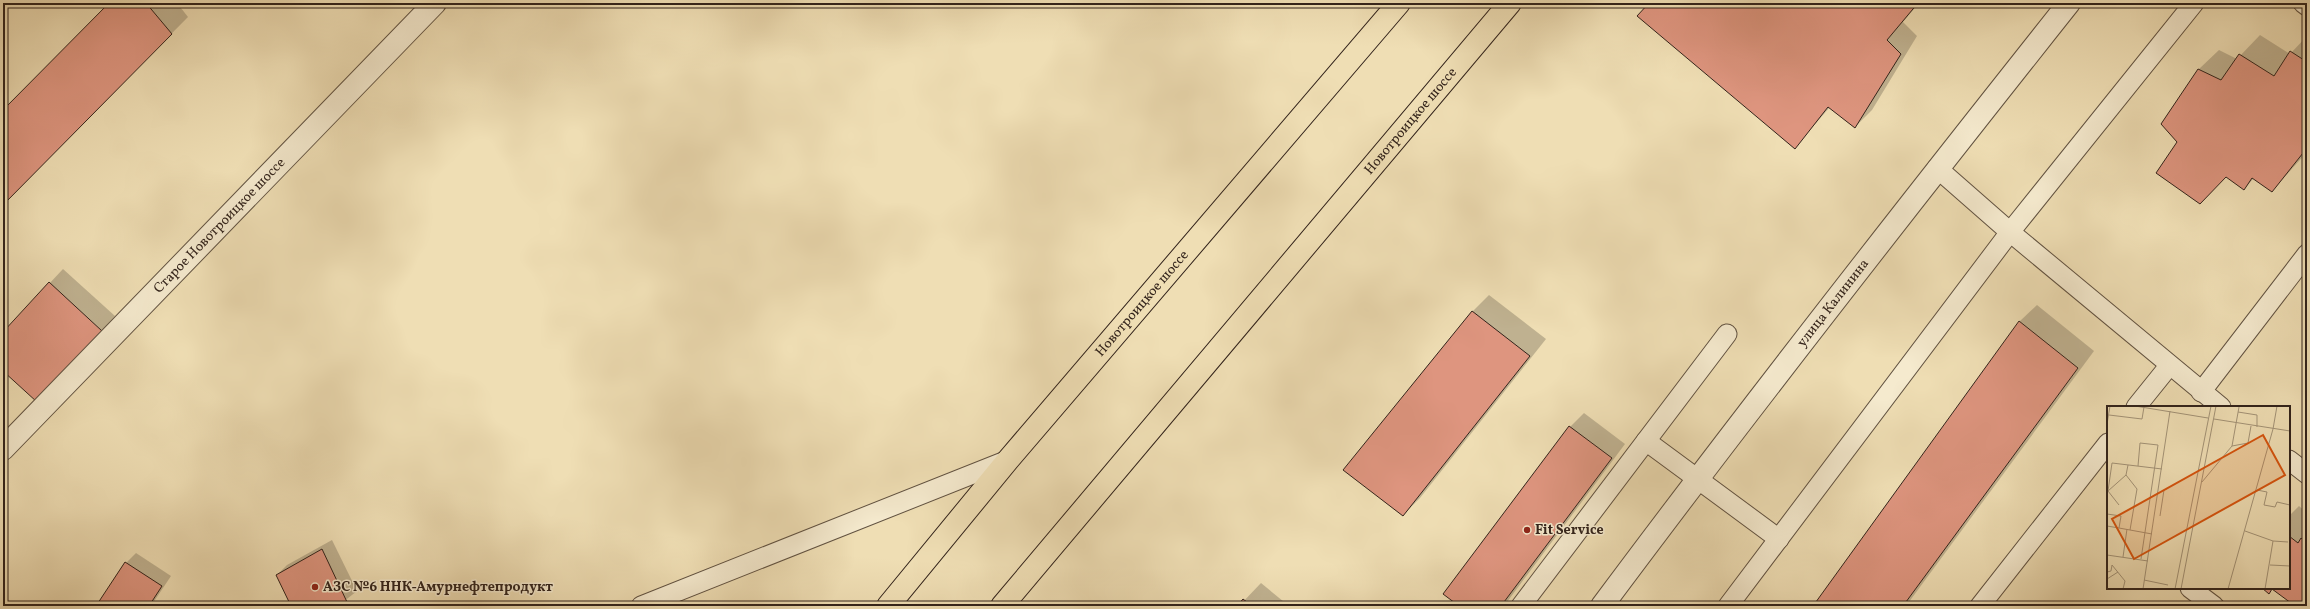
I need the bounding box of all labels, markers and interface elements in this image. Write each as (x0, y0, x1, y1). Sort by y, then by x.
street label: Новотроицкое шоссе (1360, 63, 1461, 179)
street label: Старое Новотроицкое шоссе (149, 153, 290, 298)
street label: Новотроицкое шоссе (1091, 246, 1193, 361)
street label: улица Калинина (1793, 255, 1873, 351)
inset map (2107, 406, 2290, 589)
place label: Fit Service (1535, 521, 1604, 540)
marker: Fit Service (1522, 525, 1532, 535)
place label: АЗС №6 ННК-Амурнефтепродукт (323, 578, 553, 597)
marker: АЗС №6 ННК-Амурнефтепродукт (310, 582, 320, 592)

